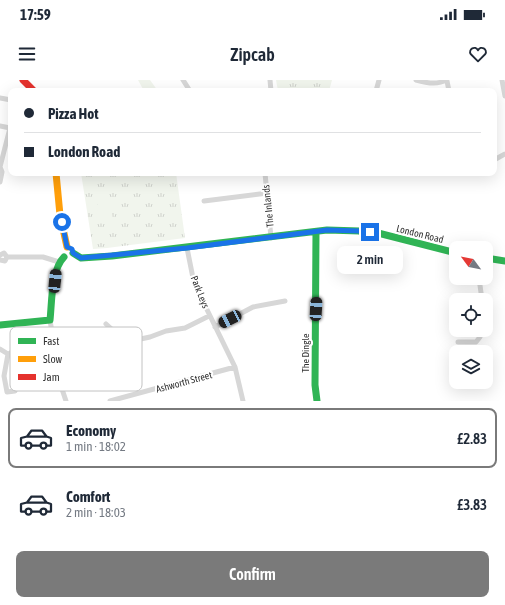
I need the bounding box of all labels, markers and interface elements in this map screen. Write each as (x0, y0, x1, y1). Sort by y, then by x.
text: 17:59 (20, 6, 51, 23)
icon: menu (16, 43, 38, 65)
icon: heart (467, 43, 489, 65)
text: Zipcab (230, 44, 275, 65)
text: Pizza Hot (48, 105, 99, 122)
text: London Road (48, 143, 120, 160)
street label: The Inlands (260, 184, 276, 228)
route start (53, 213, 71, 231)
route end (361, 223, 379, 241)
street label: London Road (395, 223, 445, 245)
north arrow (449, 241, 493, 285)
map controls (449, 241, 493, 389)
callout: 2 min (337, 246, 403, 274)
text: 2 min (357, 252, 383, 267)
car (48, 268, 62, 294)
street label: Park Leys (189, 274, 212, 310)
button: locate (449, 293, 493, 337)
car (309, 297, 323, 321)
car (217, 308, 243, 330)
legend (10, 327, 142, 391)
street label: The Dingle (300, 333, 311, 373)
text: Fast (43, 335, 59, 347)
button: layers (449, 345, 493, 389)
text: Slow (43, 353, 62, 365)
street label: Ashworth Street (155, 369, 213, 395)
text: Jam (43, 371, 60, 383)
icon: car (18, 420, 54, 456)
text: Economy (66, 422, 116, 439)
text: £2.83 (457, 430, 487, 447)
text: 1 min · 18:02 (66, 439, 126, 454)
icon: car (18, 486, 54, 522)
text: Comfort (66, 488, 110, 505)
text: £3.83 (457, 496, 487, 513)
text: 2 min · 18:03 (66, 505, 126, 520)
button: Confirm (16, 551, 489, 597)

